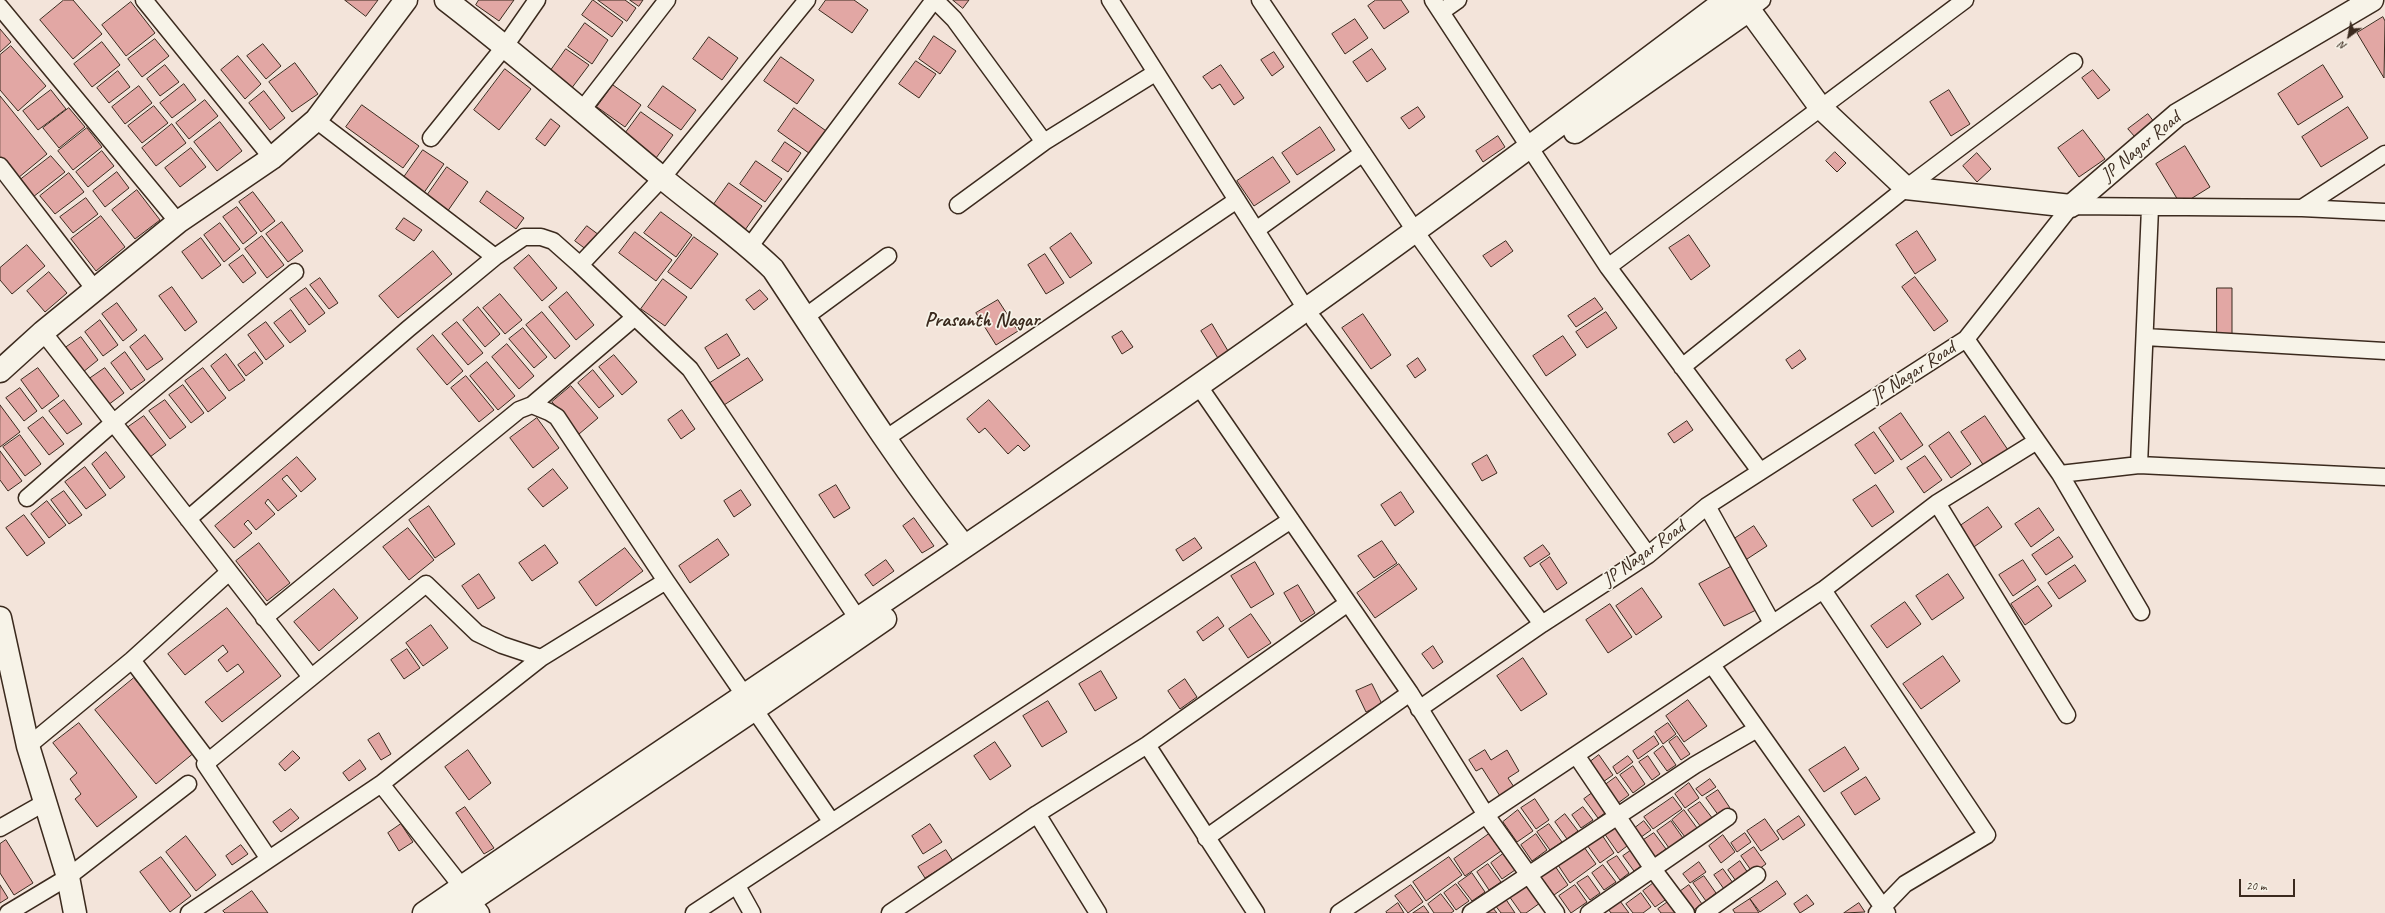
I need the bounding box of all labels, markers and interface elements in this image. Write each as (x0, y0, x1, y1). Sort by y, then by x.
north arrow (2329, 16, 2369, 56)
text: N (2336, 38, 2349, 54)
street label: JP Nagar Road (2097, 107, 2185, 187)
district label: Prasanth Nagar (925, 309, 1039, 333)
street label: JP Nagar Road (1866, 337, 1960, 409)
street label: JP Nagar Road (1598, 516, 1690, 592)
scale bar (2241, 871, 2297, 897)
text: 20 m (2246, 878, 2266, 894)

